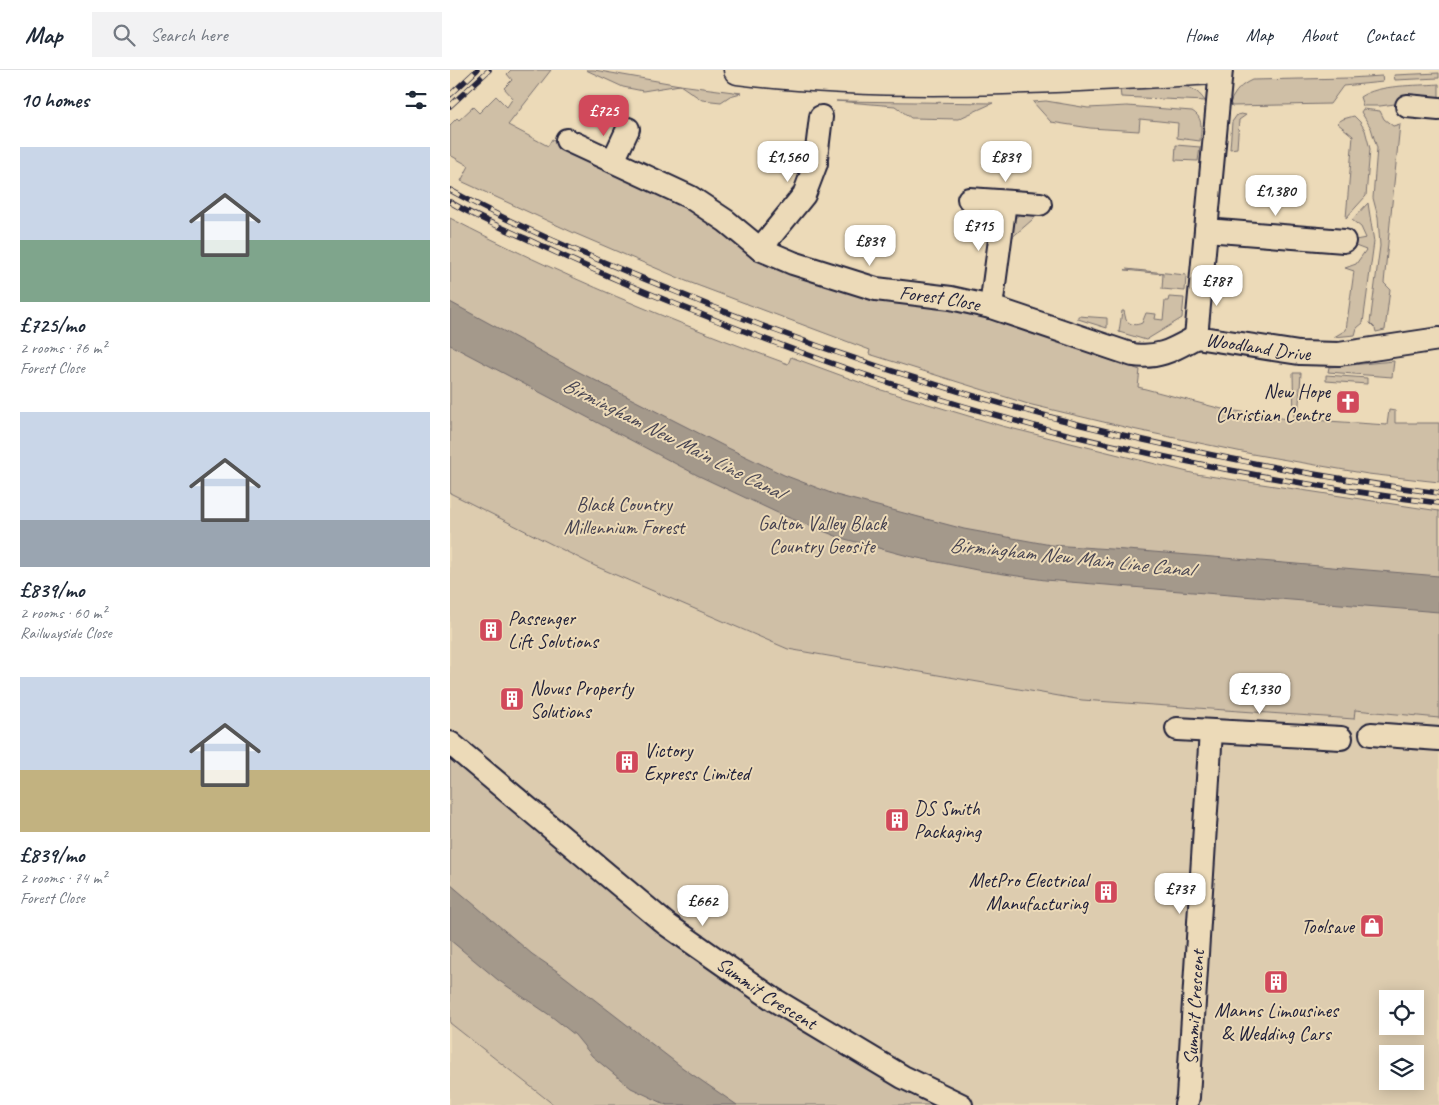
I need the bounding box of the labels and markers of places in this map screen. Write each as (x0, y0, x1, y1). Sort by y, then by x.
pin: £725 (574, 94, 634, 137)
pin: £1,560 (747, 140, 829, 183)
pin: £839 (976, 140, 1036, 183)
pin: £1,380 (1235, 174, 1317, 217)
pin: £715 (949, 210, 1009, 252)
pin: £839 (840, 224, 900, 267)
pin: £787 (1187, 264, 1247, 307)
place label: New Hope Christian Centre (1216, 379, 1331, 427)
church icon: New Hope Christian Centre (1335, 389, 1361, 415)
place label: Passenger Lift Solutions (508, 606, 600, 654)
building icon: Passenger Lift Solutions (478, 617, 504, 643)
pin: £1,330 (1219, 672, 1301, 715)
place label: Novus Property Solutions (530, 676, 635, 724)
building icon: Novus Property Solutions (499, 686, 525, 712)
place label: Victory Express Limited (644, 738, 753, 786)
building icon: Victory Express Limited (614, 749, 640, 775)
place label: DS Smith Packaging (914, 796, 982, 844)
building icon: DS Smith Packaging (884, 807, 910, 833)
place label: MetPro Electrical Manufacturing (969, 868, 1092, 916)
pin: £737 (1150, 872, 1210, 915)
building icon: MetPro Electrical Manufacturing (1093, 879, 1119, 905)
pin: £662 (673, 884, 733, 927)
shop icon: Toolsave (1359, 913, 1385, 939)
place label: Toolsave (1301, 914, 1355, 939)
building icon: Manns Limousines & Wedding Cars (1263, 969, 1289, 995)
place label: Manns Limousines & Wedding Cars (1214, 998, 1340, 1046)

